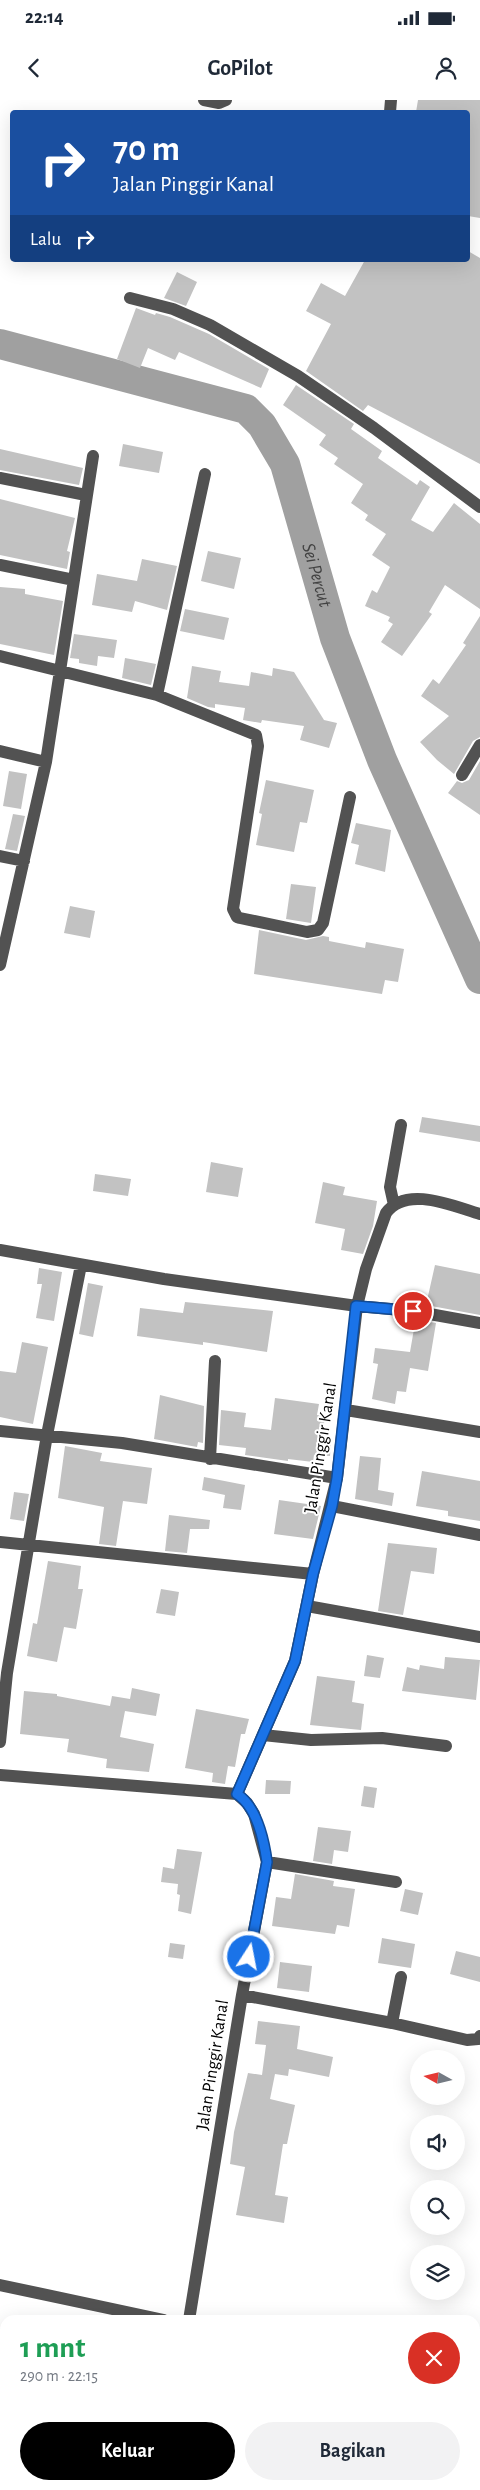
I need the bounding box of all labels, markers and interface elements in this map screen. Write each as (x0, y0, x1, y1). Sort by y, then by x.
text: 22:14 (25, 8, 64, 27)
icon: back (20, 54, 48, 82)
icon: person (432, 54, 460, 82)
text: GoPilot (207, 57, 273, 79)
icon: right (30, 130, 95, 195)
text: 70 m (113, 132, 180, 167)
text: Jalan Pinggir Kanal (113, 173, 274, 195)
icon: right (71, 225, 99, 253)
text: Lalu (30, 230, 61, 249)
water label: Sei Percut (299, 541, 335, 610)
pin (392, 1290, 434, 1332)
icon: arrive (399, 1297, 427, 1325)
street label: Jalan Pinggir Kanal (302, 1381, 340, 1515)
position arrow (222, 1930, 274, 1982)
street label: Jalan Pinggir Kanal (194, 1998, 232, 2132)
north arrow (410, 2050, 465, 2105)
map controls (410, 2050, 465, 2300)
button: sound (410, 2115, 465, 2170)
button: search (410, 2180, 465, 2235)
button: layers (410, 2245, 465, 2300)
button: close (408, 2332, 460, 2384)
text: 1 mnt (20, 2333, 85, 2363)
text: 290 m · 22:15 (20, 2368, 98, 2384)
button: Keluar (20, 2422, 235, 2480)
button: Bagikan (245, 2422, 460, 2480)

